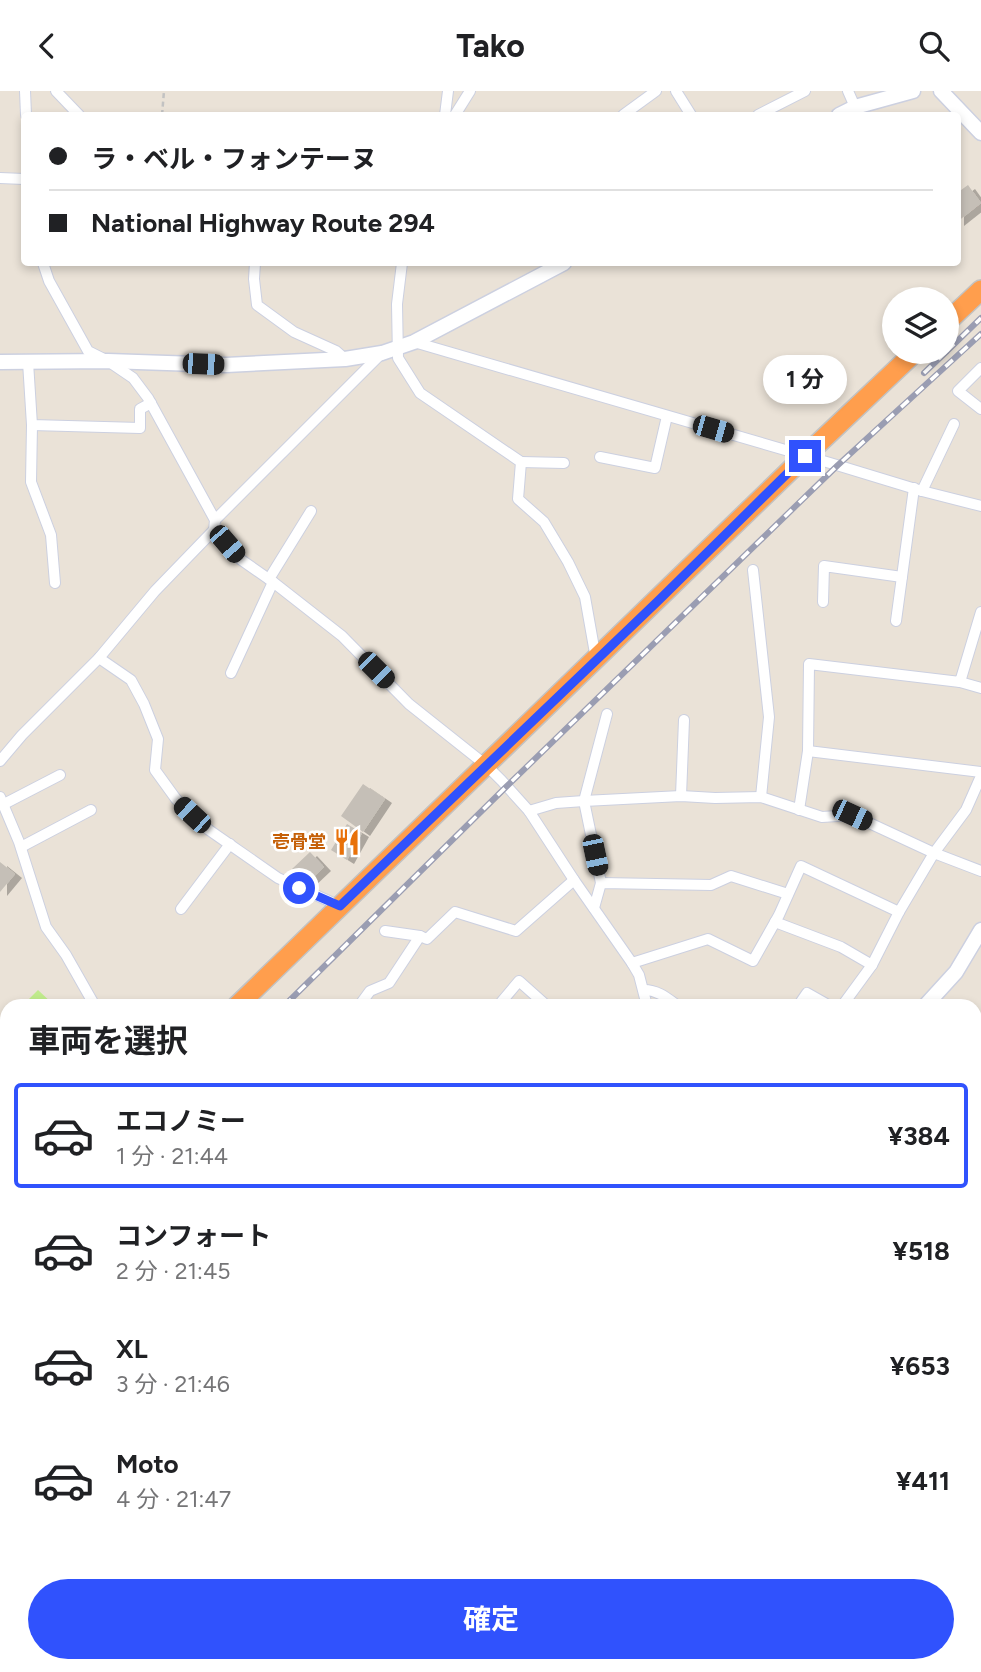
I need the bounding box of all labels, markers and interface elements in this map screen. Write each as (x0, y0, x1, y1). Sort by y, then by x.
icon: back (28, 27, 66, 65)
text: Tako (456, 27, 525, 65)
icon: search (915, 27, 953, 65)
text: ラ・ベル・フォンテーヌ (91, 143, 377, 175)
text: National Highway Route 294 (91, 207, 435, 239)
map controls (882, 287, 959, 364)
button: layers (882, 287, 959, 364)
car (182, 353, 225, 375)
callout: 1 分 (763, 355, 847, 403)
text: 1 分 (786, 365, 824, 393)
car (690, 413, 737, 445)
route end (789, 440, 821, 472)
car (206, 521, 249, 567)
car (354, 648, 399, 692)
car (170, 793, 215, 837)
car (829, 797, 876, 833)
restaurant icon: 壱骨堂 (332, 827, 362, 857)
place label: 壱骨堂 (272, 831, 326, 853)
car (581, 832, 610, 878)
route start (283, 872, 315, 904)
text: 車両を選択 (28, 1022, 188, 1060)
icon: car (32, 1104, 95, 1167)
text: エコノミー (116, 1105, 246, 1137)
text: ¥384 (888, 1120, 950, 1152)
text: 1 分 · 21:44 (116, 1142, 228, 1170)
icon: car (32, 1219, 95, 1282)
text: コンフォート (116, 1220, 271, 1252)
text: ¥518 (893, 1235, 950, 1267)
text: 2 分 · 21:45 (116, 1257, 230, 1285)
text: XL (116, 1333, 148, 1365)
icon: car (32, 1334, 95, 1397)
text: ¥653 (890, 1350, 950, 1382)
text: 3 分 · 21:46 (116, 1370, 230, 1398)
text: Moto (116, 1448, 179, 1480)
icon: car (32, 1449, 95, 1512)
text: ¥411 (896, 1465, 950, 1497)
text: 4 分 · 21:47 (116, 1485, 231, 1513)
button: 確定 (28, 1579, 954, 1659)

